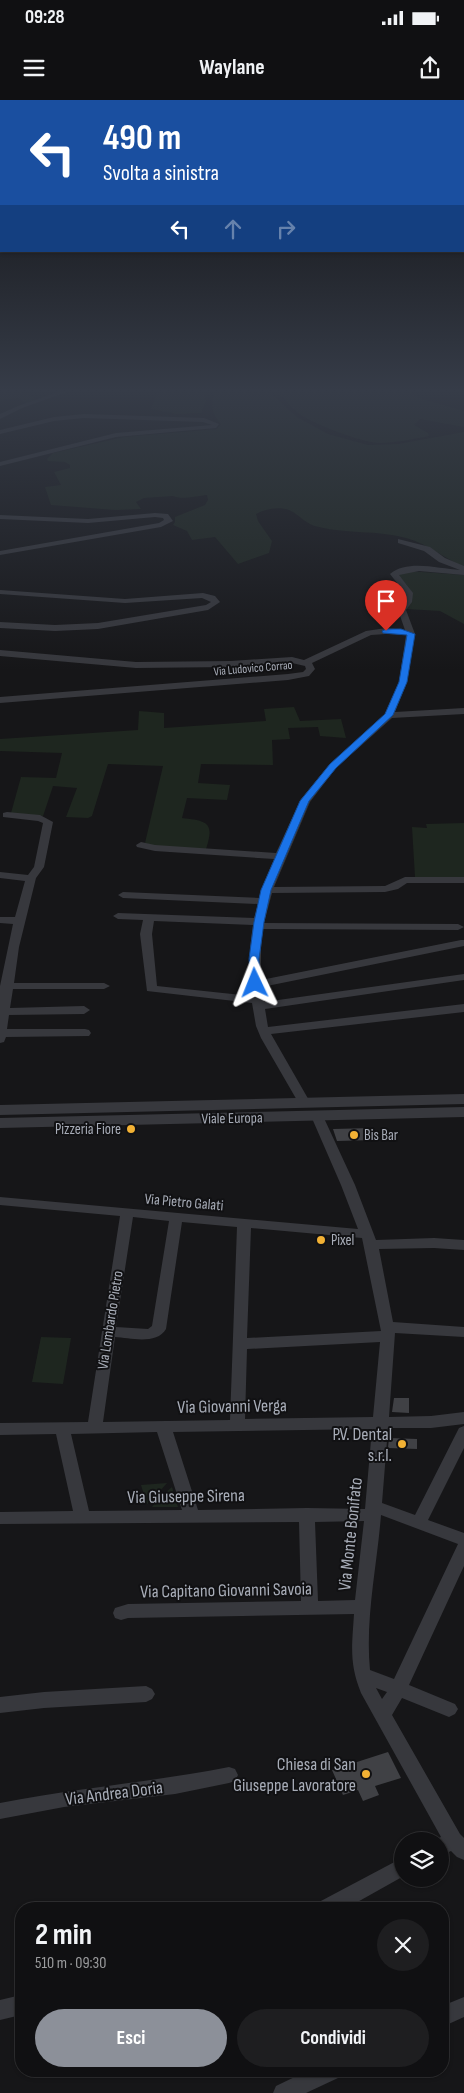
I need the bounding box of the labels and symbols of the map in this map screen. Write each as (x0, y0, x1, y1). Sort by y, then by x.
pin (365, 580, 407, 631)
street label: Via Ludovico Corrao (213, 658, 293, 679)
position arrow (228, 956, 280, 1008)
street label: Viale Europa (201, 1108, 263, 1129)
place label: Pizzeria Fiore (55, 1120, 121, 1139)
marker: Pizzeria Fiore (125, 1123, 137, 1135)
place label: Bis Bar (364, 1126, 399, 1145)
marker: Bis Bar (348, 1129, 360, 1141)
street label: Via Pietro Galati (144, 1190, 224, 1215)
place label: Pixel (331, 1231, 354, 1250)
marker: Pixel (315, 1234, 327, 1246)
street label: Via Lombardo Pietro (93, 1269, 128, 1371)
street label: Via Giovanni Verga (177, 1395, 287, 1418)
place label: P.V. Dental s.r.l. (332, 1424, 392, 1466)
marker: P.V. Dental s.r.l. (396, 1438, 408, 1450)
street label: Via Monte Bonifato (334, 1476, 367, 1592)
street label: Via Giuseppe Sirena (127, 1485, 245, 1508)
street label: Via Capitano Giovanni Savoia (140, 1579, 312, 1602)
place label: Chiesa di San Giuseppe Lavoratore (233, 1754, 356, 1796)
marker: Chiesa di San Giuseppe Lavoratore (360, 1768, 372, 1780)
street label: Via Andrea Doria (64, 1777, 164, 1810)

